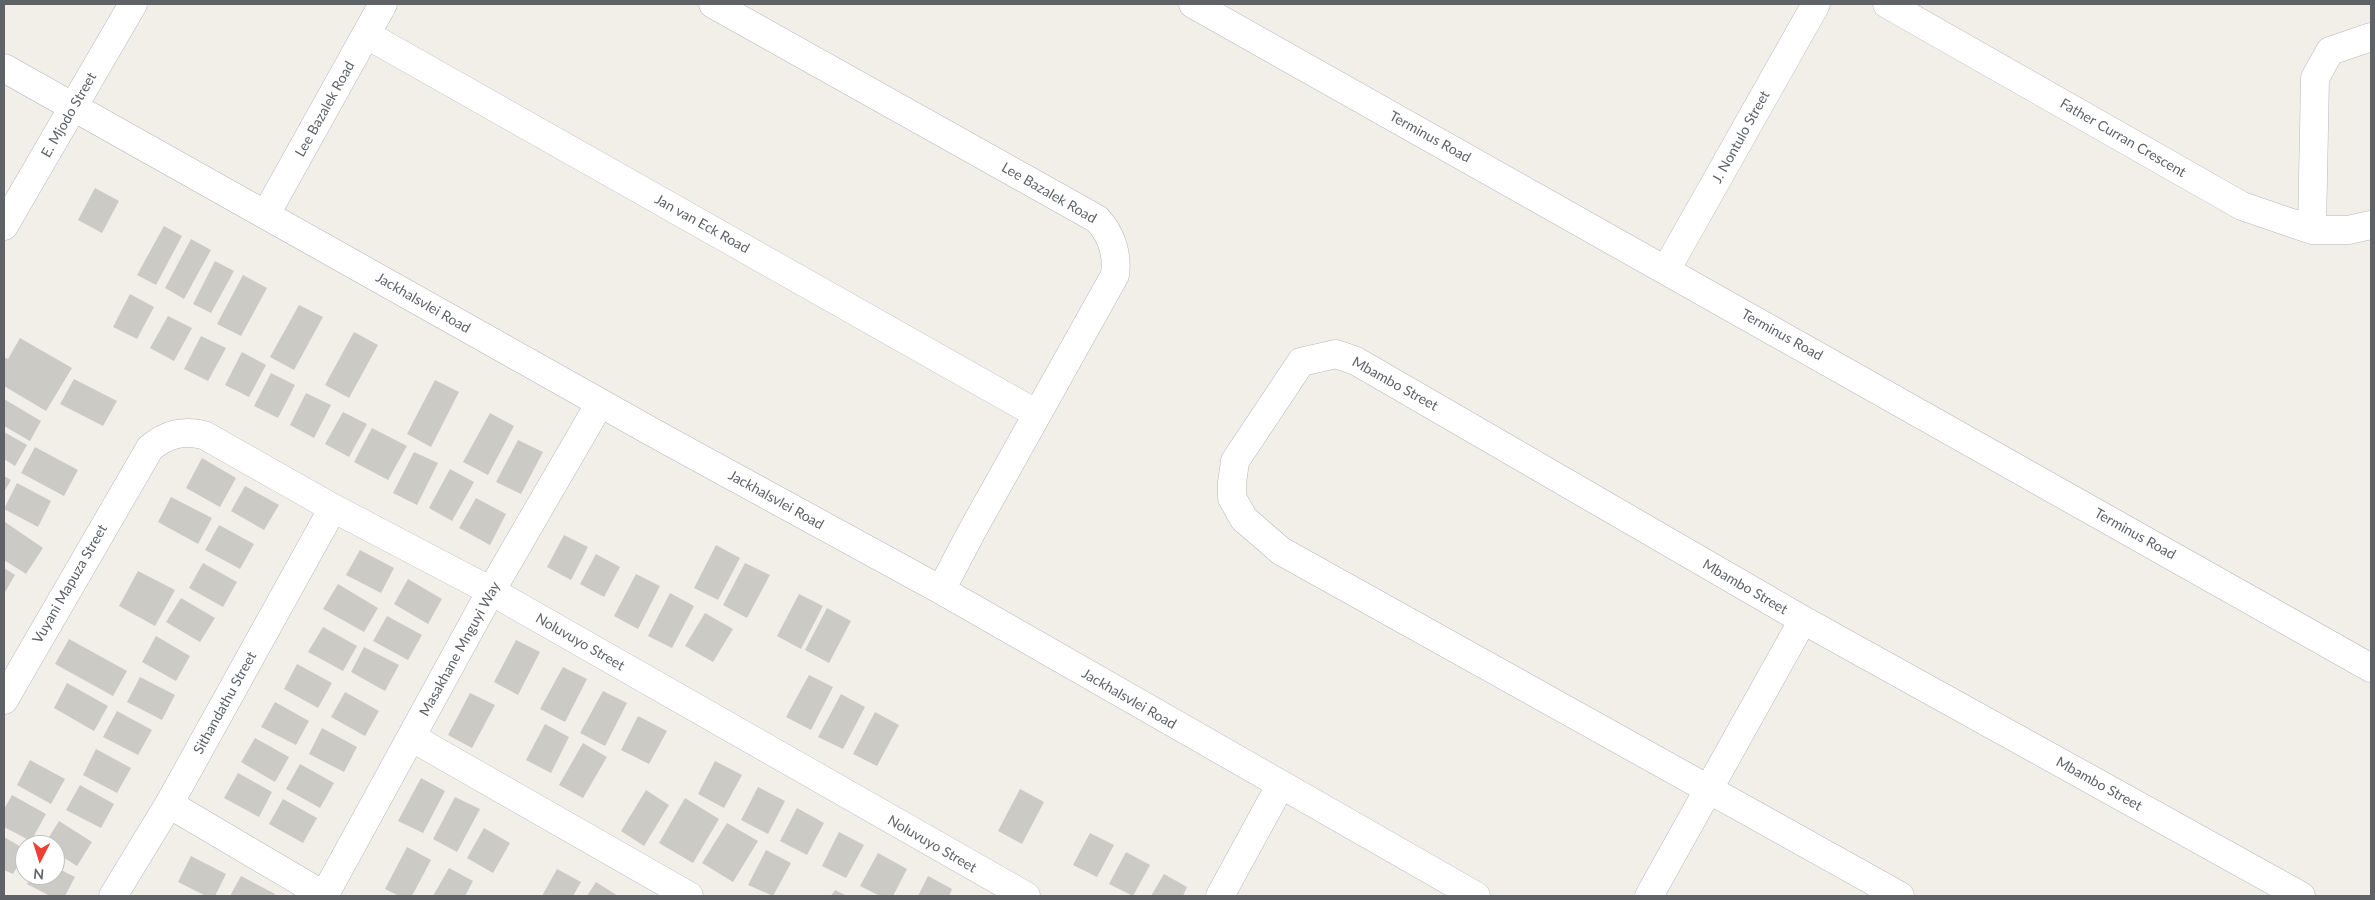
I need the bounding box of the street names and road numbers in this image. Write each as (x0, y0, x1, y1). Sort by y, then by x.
street label: Lee Bazalek Road (292, 58, 358, 160)
street label: E. Mjodo Street (38, 69, 100, 161)
street label: J. Nontulo Street (1709, 88, 1773, 186)
street label: Father Curran Crescent (2057, 95, 2189, 181)
street label: Terminus Road (1386, 108, 1474, 166)
street label: Lee Bazalek Road (999, 159, 1099, 227)
street label: Jan van Eck Road (652, 191, 752, 257)
street label: Jackhalsvlei Road (373, 269, 473, 337)
street label: Terminus Road (1738, 306, 1826, 364)
street label: Mbambo Street (1349, 354, 1441, 414)
street label: Jackhalsvlei Road (725, 467, 827, 533)
street label: Terminus Road (2091, 505, 2179, 563)
street label: Vuyani Mapuza Street (29, 522, 111, 646)
street label: Mbambo Street (1699, 556, 1791, 618)
street label: Masakhane Mnguyi Way (416, 579, 504, 719)
street label: Noluvuyo Street (533, 610, 627, 674)
street label: Sithandathu Street (190, 649, 260, 757)
street label: Jackhalsvlei Road (1079, 665, 1179, 733)
street label: Mbambo Street (2053, 754, 2145, 814)
street label: Noluvuyo Street (885, 812, 979, 876)

